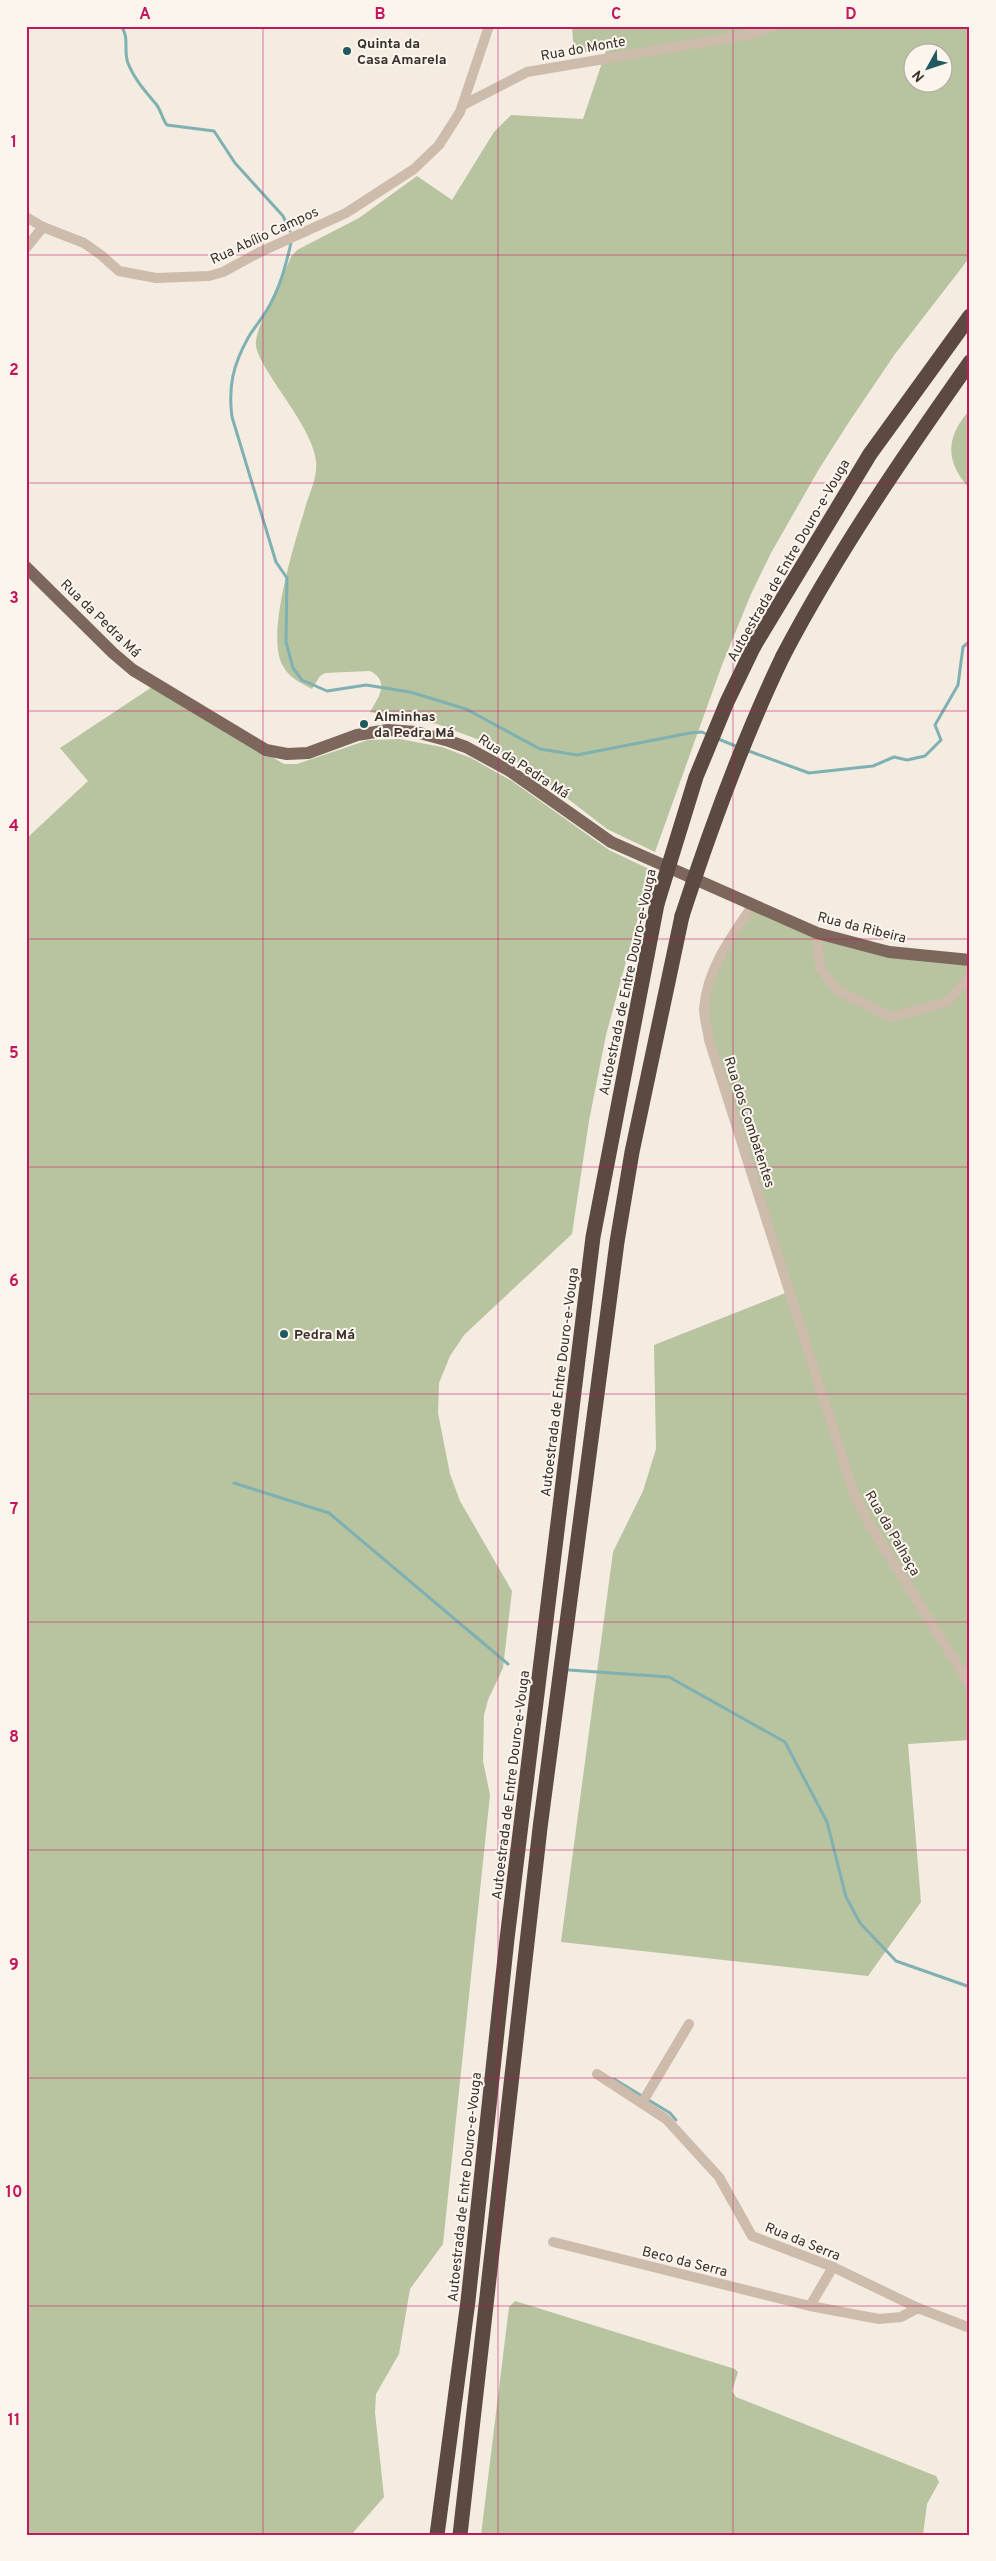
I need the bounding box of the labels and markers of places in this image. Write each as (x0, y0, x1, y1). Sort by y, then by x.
place label: Quinta da Casa Amarela (357, 36, 447, 69)
marker: Quinta da Casa Amarela (341, 45, 353, 57)
place label: Alminhas da Pedra Má (374, 709, 454, 742)
marker: Alminhas da Pedra Má (358, 718, 370, 730)
place label: Pedra Má (294, 1327, 355, 1344)
marker: Pedra Má (278, 1328, 290, 1340)

